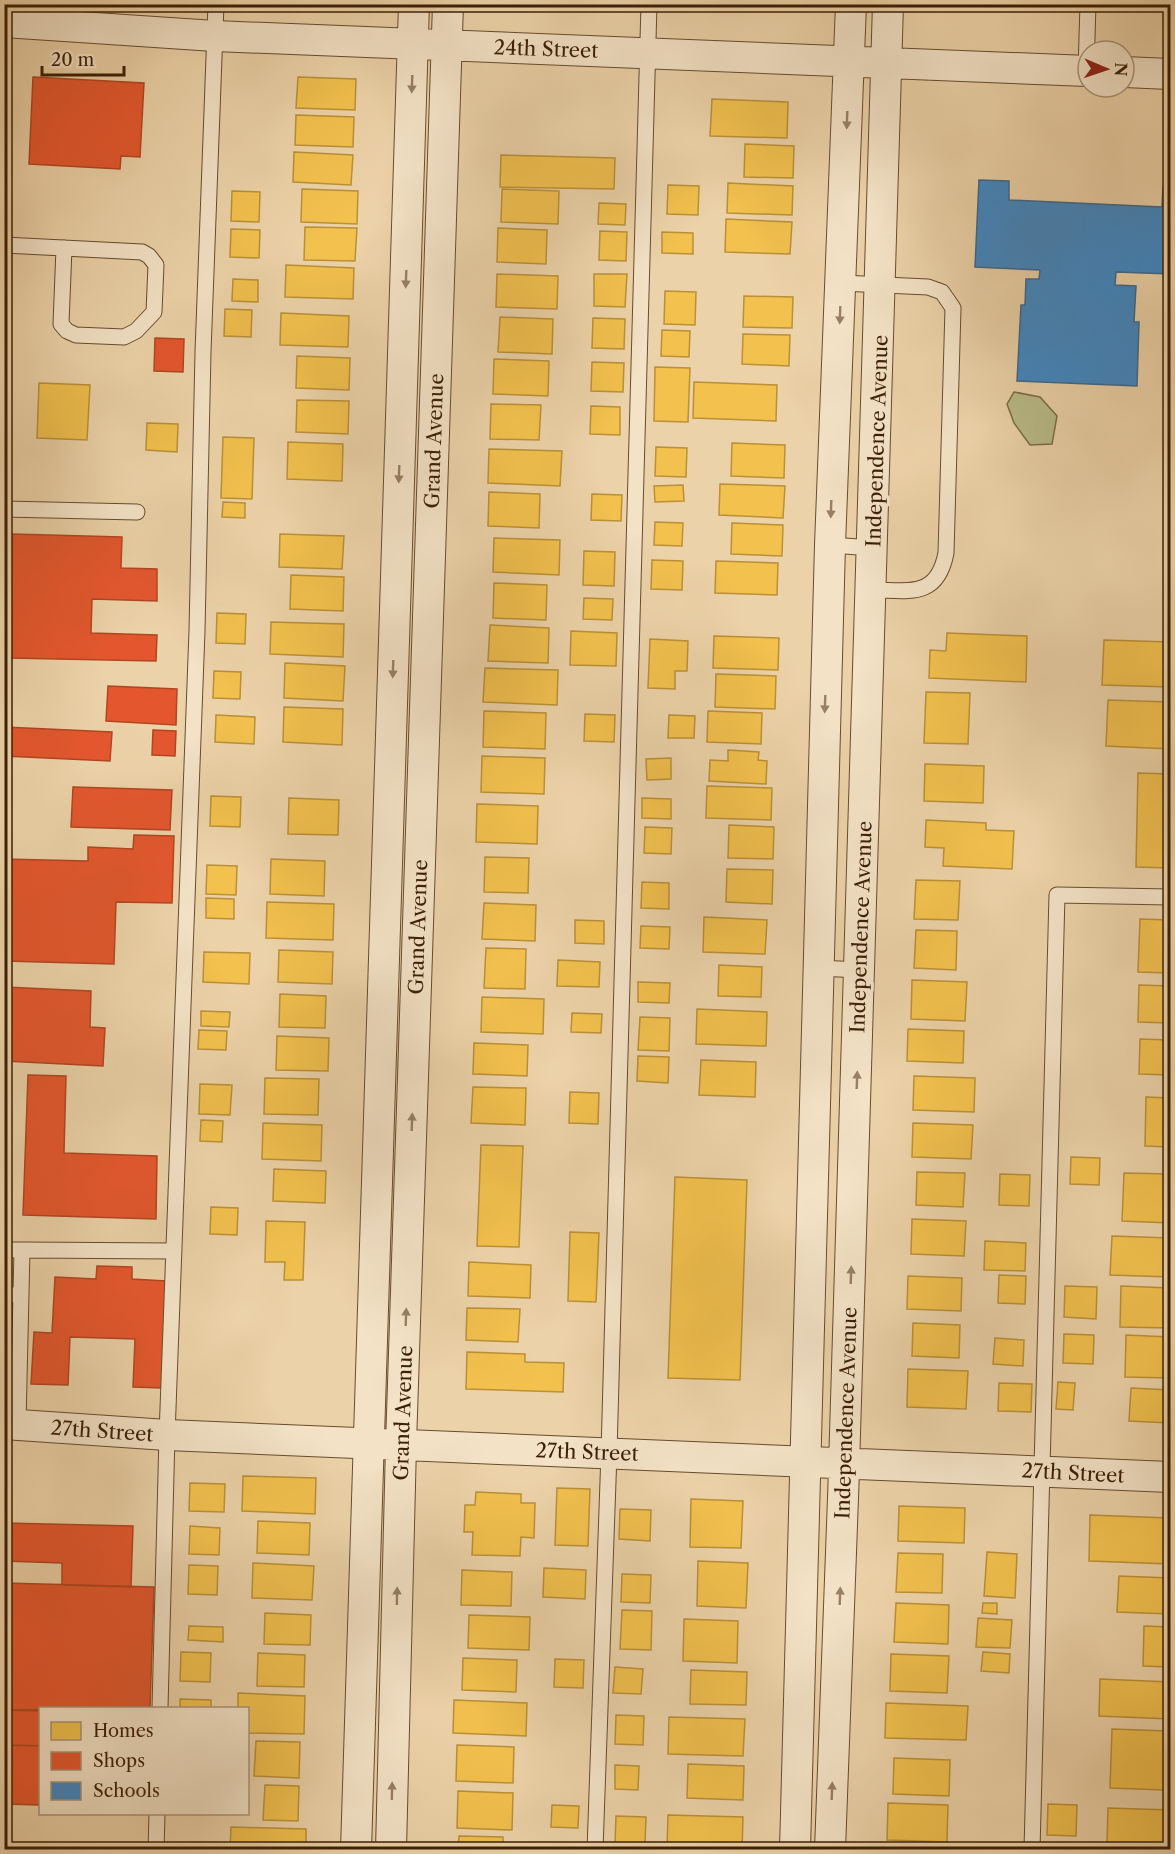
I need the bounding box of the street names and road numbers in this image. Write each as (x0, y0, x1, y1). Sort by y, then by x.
street label: 24th Street (493, 35, 599, 63)
street label: Independence Avenue (861, 334, 893, 548)
street label: Grand Avenue (420, 373, 448, 509)
street label: Independence Avenue (845, 820, 877, 1034)
street label: Grand Avenue (404, 859, 432, 995)
street label: Independence Avenue (830, 1306, 862, 1520)
street label: Grand Avenue (389, 1345, 417, 1481)
street label: 27th Street (50, 1415, 154, 1447)
street label: 27th Street (535, 1438, 639, 1466)
street label: 27th Street (1021, 1458, 1125, 1488)

